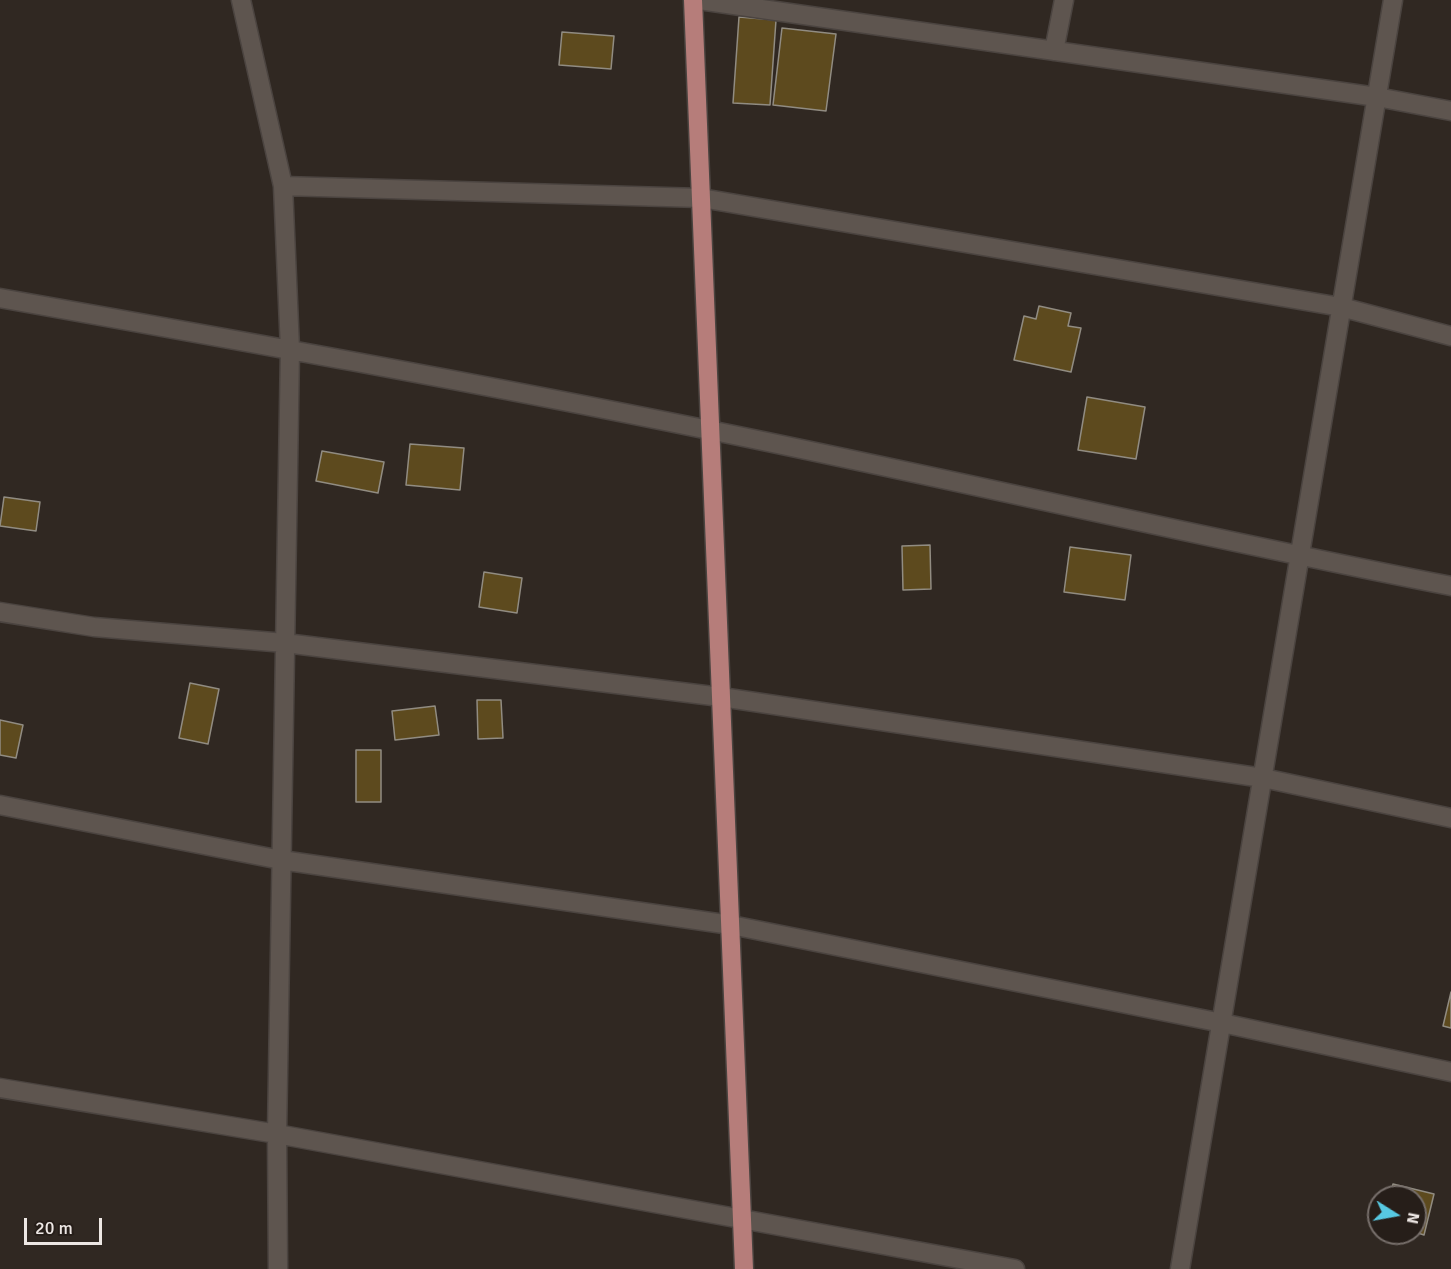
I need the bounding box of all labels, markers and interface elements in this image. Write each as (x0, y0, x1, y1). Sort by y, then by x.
north arrow (1367, 1185, 1427, 1245)
scale bar (27, 1206, 105, 1244)
text: N (1402, 1211, 1424, 1225)
text: 20 m (35, 1217, 73, 1239)

